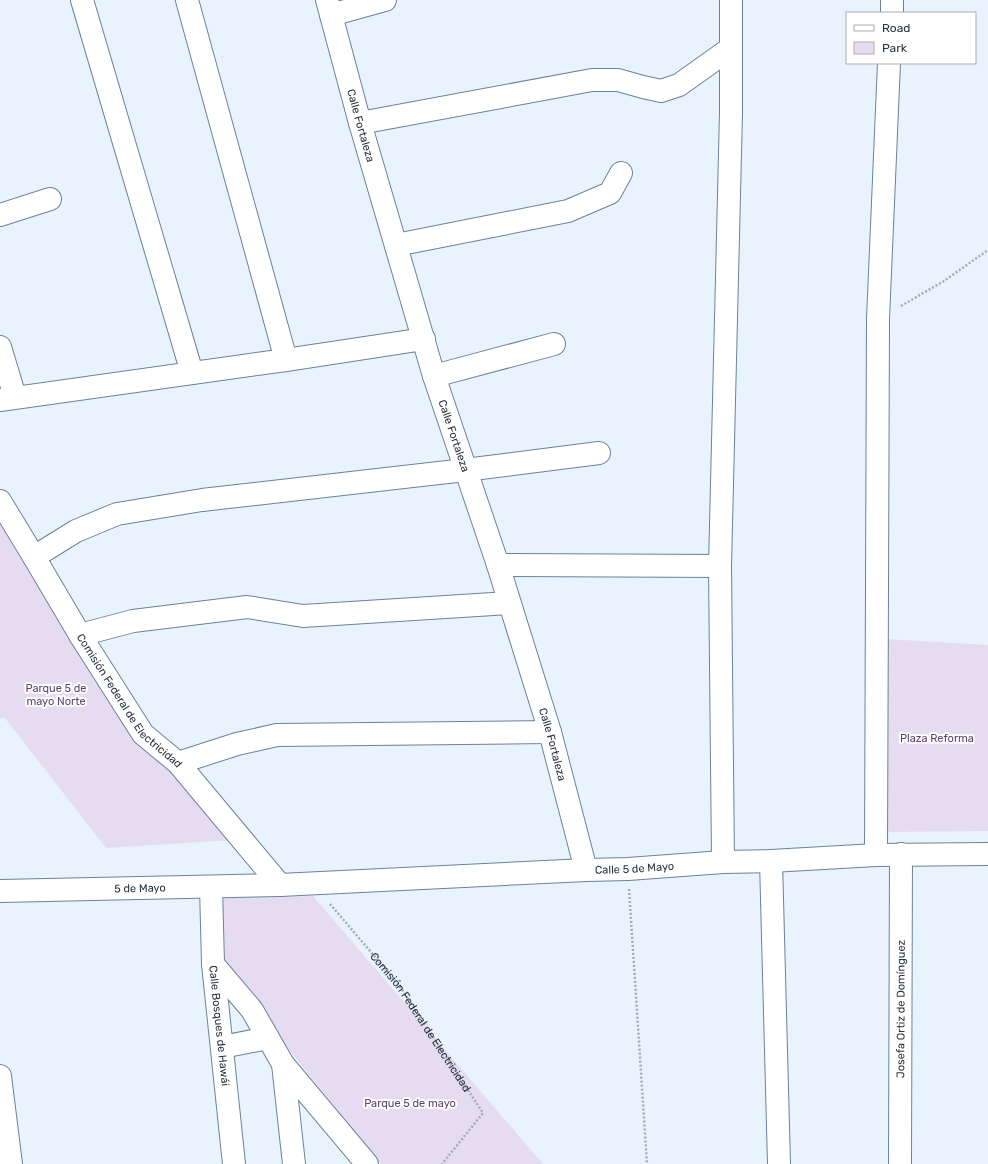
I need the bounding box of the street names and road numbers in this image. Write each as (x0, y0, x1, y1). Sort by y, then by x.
street label: Calle Fortaleza (345, 87, 378, 164)
street label: Calle Fortaleza (436, 398, 472, 474)
street label: Comisión Federal de Electricidad (74, 631, 185, 770)
street label: Calle Fortaleza (536, 706, 569, 782)
street label: Calle 5 de Mayo (595, 859, 675, 876)
street label: 5 de Mayo (114, 881, 166, 895)
street label: Josefa Ortiz de Domínguez (894, 939, 907, 1078)
street label: Comisión Federal de Electricidad (368, 950, 474, 1094)
street label: Calle Bosques de Hawái (207, 965, 232, 1087)

